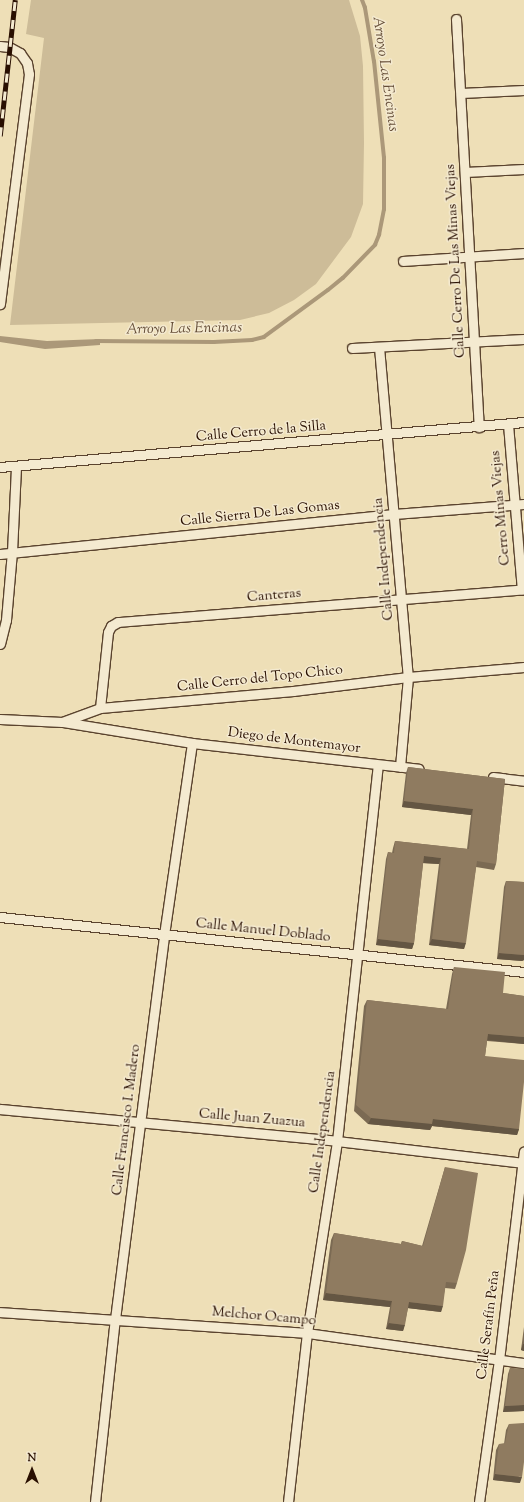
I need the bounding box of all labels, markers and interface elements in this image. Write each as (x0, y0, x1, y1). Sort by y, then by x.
water label: Arroyo Las Encinas (368, 15, 402, 133)
street label: Calle Cerro De Las Minas Viejas (443, 164, 469, 358)
water label: Arroyo Las Encinas (126, 319, 242, 339)
street label: Calle Cerro de la Silla (195, 418, 327, 446)
street label: Cerro Minas Viejas (488, 450, 514, 566)
street label: Calle Sierra De Las Gomas (180, 497, 340, 531)
street label: Calle Independencia (370, 497, 398, 621)
street label: Canteras (246, 585, 302, 607)
street label: Calle Cerro del Topo Chico (176, 662, 344, 696)
street label: Diego de Montemayor (227, 725, 361, 757)
street label: Calle Manuel Doblado (195, 916, 331, 946)
street label: Calle Francisco I. Madero (109, 1043, 145, 1197)
street label: Calle Independencia (306, 1070, 340, 1194)
street label: Calle Juan Zuazua (198, 1106, 306, 1132)
street label: Calle Serafín Peña (474, 1269, 504, 1381)
street label: Melchor Ocampo (211, 1304, 317, 1330)
north arrow (12, 1450, 52, 1490)
text: N (28, 1450, 36, 1466)

